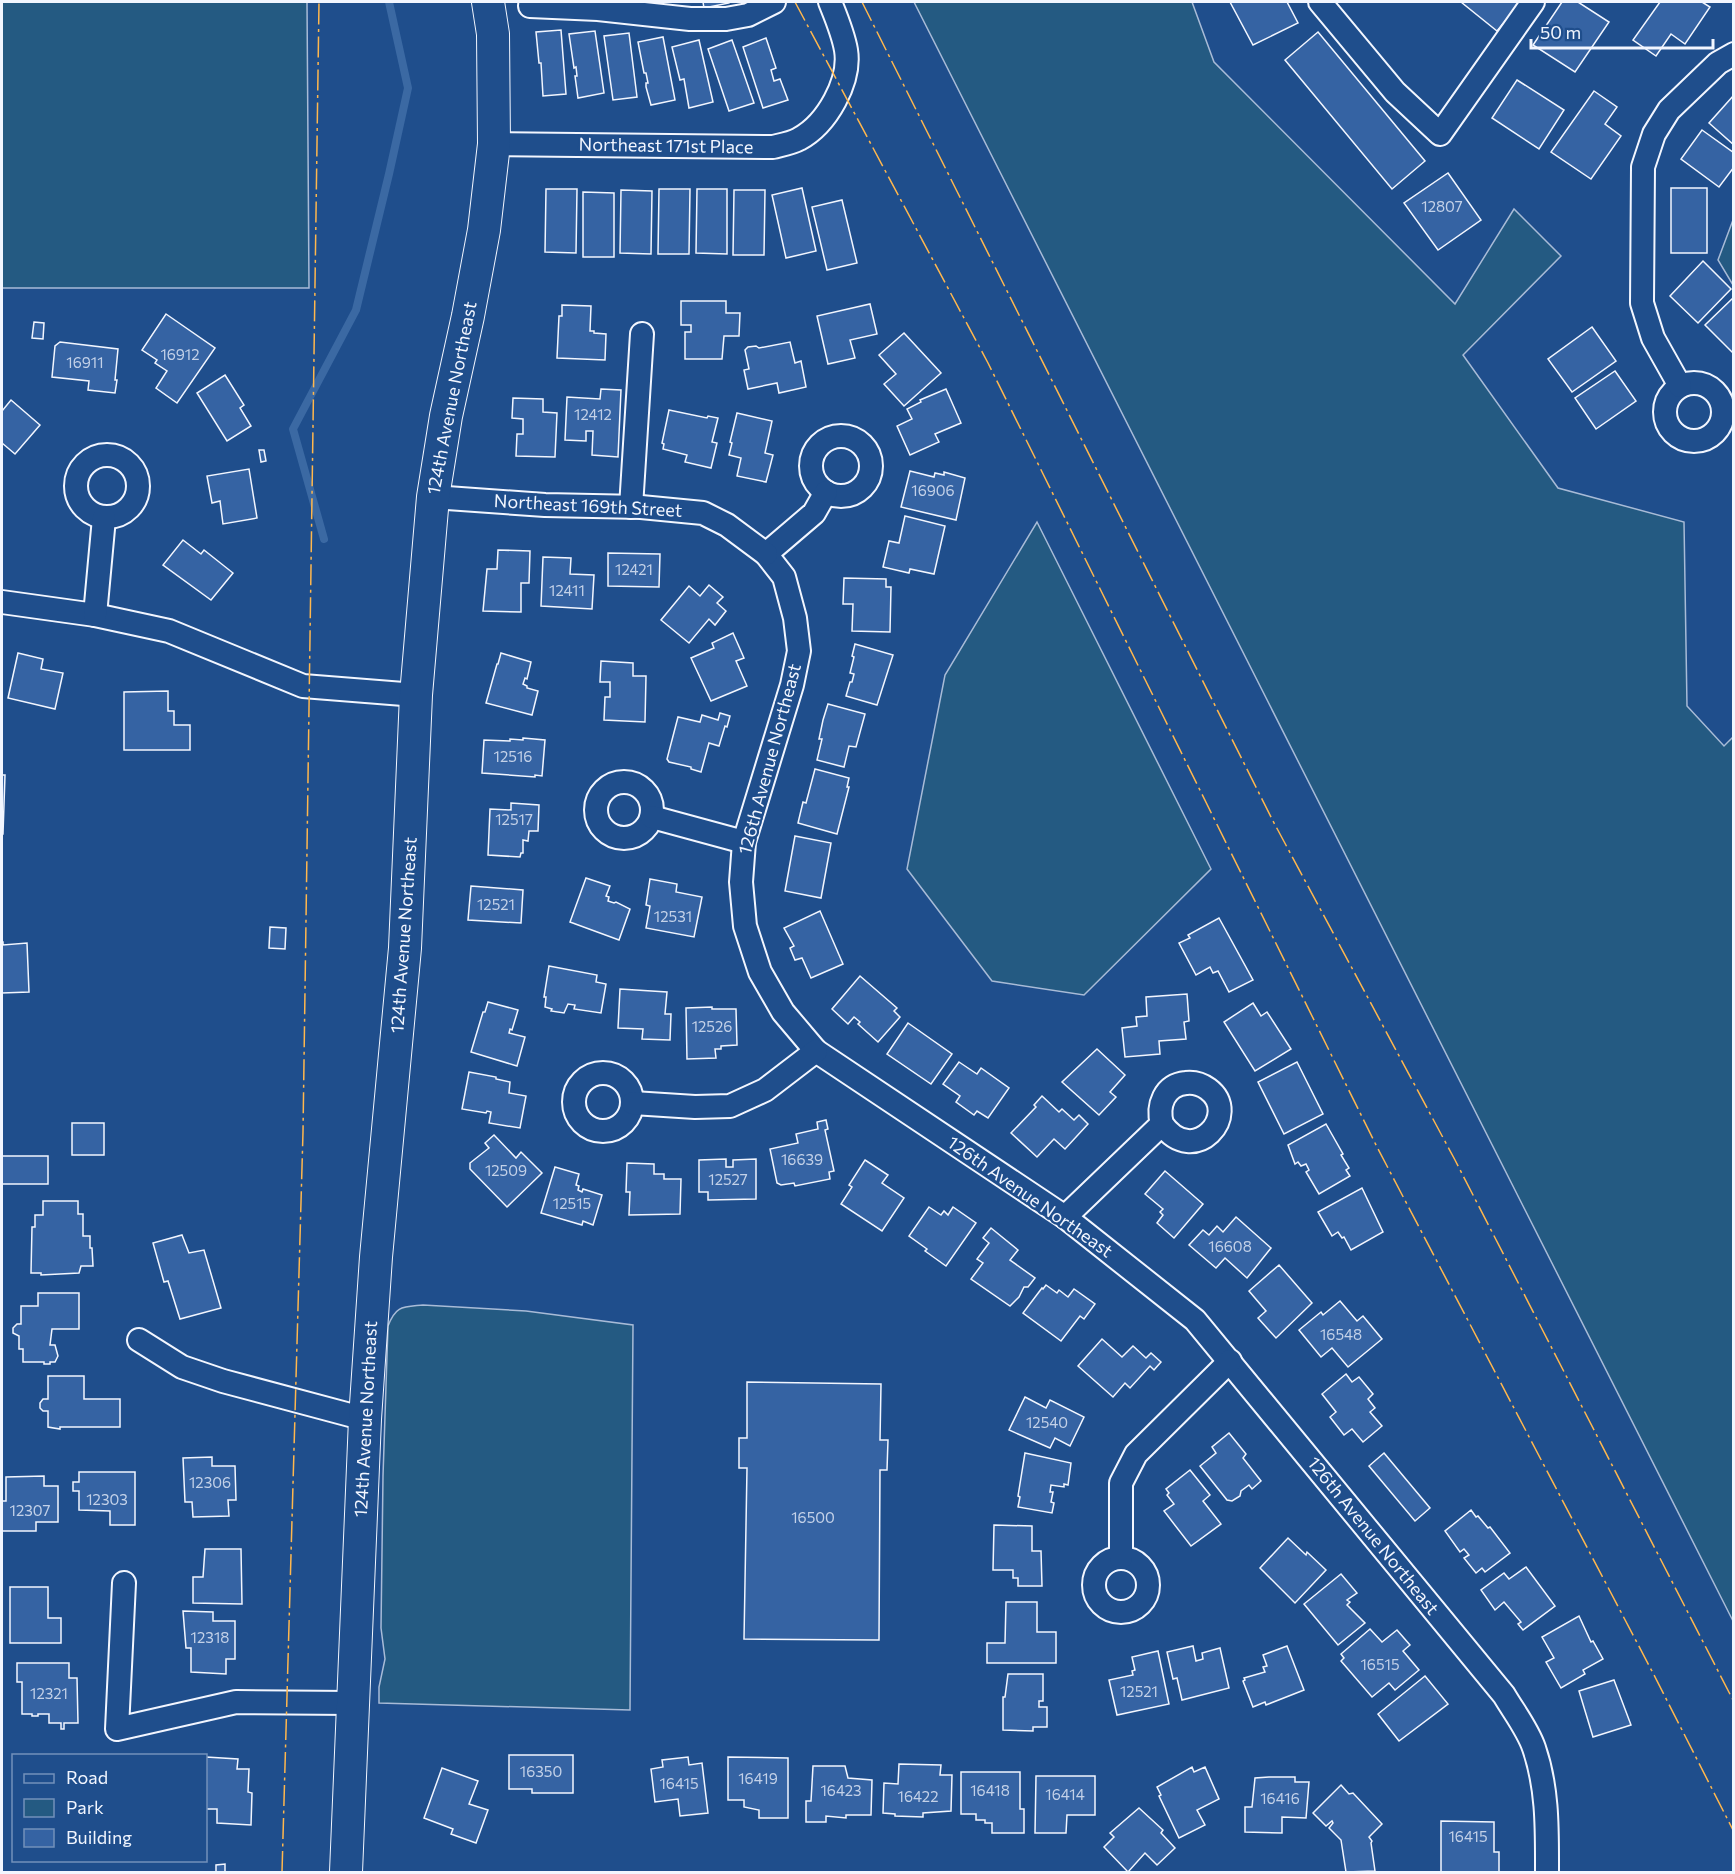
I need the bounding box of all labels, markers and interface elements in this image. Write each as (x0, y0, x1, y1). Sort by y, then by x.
scale bar (1531, 12, 1712, 50)
text: 50 m (1540, 21, 1581, 43)
street label: Northeast 171st Place (579, 132, 754, 158)
house number: 12807 (1421, 197, 1463, 215)
street label: 124th Avenue Northeast (421, 299, 481, 496)
house number: 16912 (160, 345, 200, 363)
house number: 16911 (66, 353, 104, 371)
house number: 12412 (574, 405, 612, 423)
house number: 16906 (911, 481, 955, 499)
street label: Northeast 169th Street (493, 489, 683, 521)
house number: 12421 (615, 560, 653, 578)
house number: 12411 (549, 581, 585, 599)
street label: 126th Avenue Northeast (733, 661, 805, 857)
house number: 12516 (494, 747, 532, 765)
house number: 12517 (495, 810, 533, 828)
street label: 124th Avenue Northeast (385, 836, 421, 1034)
house number: 12521 (477, 895, 515, 913)
house number: 12531 (654, 907, 692, 925)
house number: 12526 (692, 1017, 732, 1035)
street label: 126th Avenue Northeast (944, 1131, 1117, 1262)
house number: 16639 (781, 1150, 823, 1168)
house number: 12509 (485, 1161, 527, 1179)
house number: 12527 (708, 1170, 748, 1188)
house number: 12515 (553, 1194, 591, 1212)
house number: 16608 (1208, 1237, 1252, 1255)
street label: 124th Avenue Northeast (349, 1320, 381, 1518)
house number: 16548 (1320, 1325, 1362, 1343)
house number: 12540 (1026, 1413, 1068, 1431)
street label: 126th Avenue Northeast (1303, 1452, 1444, 1619)
house number: 12306 (189, 1473, 231, 1491)
house number: 12303 (86, 1490, 128, 1508)
house number: 12307 (10, 1501, 51, 1519)
house number: 16500 (791, 1508, 835, 1526)
house number: 12318 (191, 1628, 229, 1646)
house number: 16515 (1360, 1655, 1400, 1673)
house number: 12521 (1120, 1682, 1158, 1700)
house number: 12321 (30, 1684, 68, 1702)
legend (12, 1754, 207, 1862)
house number: 16350 (520, 1762, 562, 1780)
text: Road (66, 1766, 108, 1788)
house number: 16419 (738, 1769, 778, 1787)
house number: 16415 (659, 1774, 699, 1792)
house number: 16423 (820, 1781, 862, 1799)
house number: 16418 (970, 1781, 1010, 1799)
house number: 16414 (1045, 1785, 1085, 1803)
house number: 16422 (898, 1787, 938, 1805)
house number: 16416 (1260, 1789, 1300, 1807)
text: Park (66, 1796, 104, 1818)
text: Building (66, 1826, 132, 1848)
house number: 16415 (1448, 1827, 1488, 1845)

